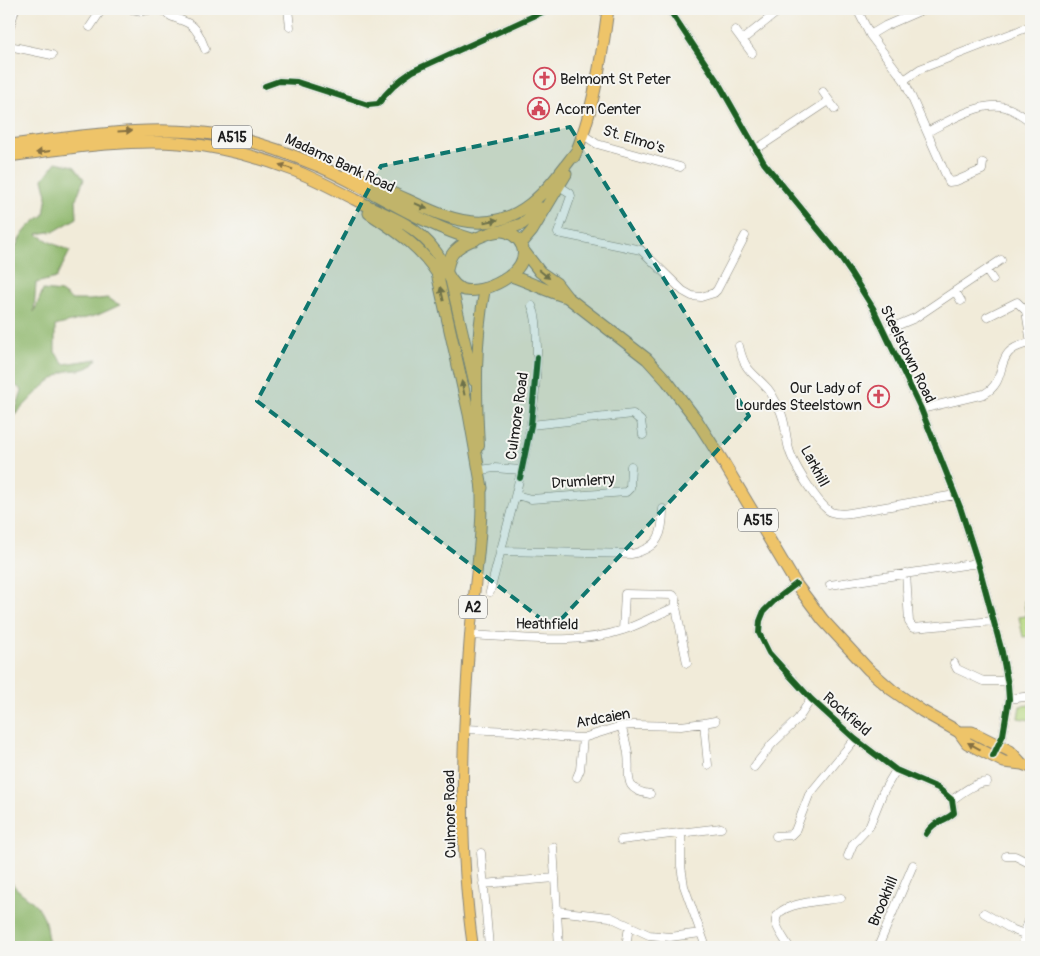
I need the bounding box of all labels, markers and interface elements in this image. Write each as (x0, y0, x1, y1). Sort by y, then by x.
church icon: Belmont St Peter (532, 67, 556, 91)
place label: Belmont St Peter (560, 70, 671, 89)
public building icon: Acorn Center (527, 97, 551, 121)
place label: Acorn Center (555, 100, 642, 119)
street label: St. Elmo's (601, 121, 667, 158)
road number: A515 (212, 125, 252, 148)
one-way arrow (118, 127, 134, 135)
street label: Madams Bank Road (282, 130, 398, 197)
one-way arrow (35, 148, 51, 156)
one-way arrow (278, 163, 293, 171)
one-way arrow (414, 202, 428, 210)
one-way arrow (484, 216, 500, 224)
one-way arrow (538, 269, 551, 280)
one-way arrow (438, 287, 446, 302)
street label: Steelstown Road (876, 302, 939, 406)
street label: Culmore Road (502, 371, 533, 461)
place label: Our Lady of Lourdes Steelstown (736, 379, 862, 415)
one-way arrow (459, 381, 467, 396)
church icon: Our Lady of Lourdes Steelstown (866, 385, 890, 409)
street label: Larkhill (796, 442, 833, 490)
street label: Drumlerry (551, 470, 616, 493)
road number: A515 (738, 508, 778, 532)
road number: A2 (459, 596, 487, 618)
street label: Heathfield (515, 614, 579, 635)
street label: Rockfield (819, 688, 875, 740)
street label: Ardcaien (574, 704, 632, 733)
one-way arrow (968, 742, 981, 751)
street label: Culmore Road (440, 770, 461, 858)
street label: Brookhill (864, 873, 903, 929)

